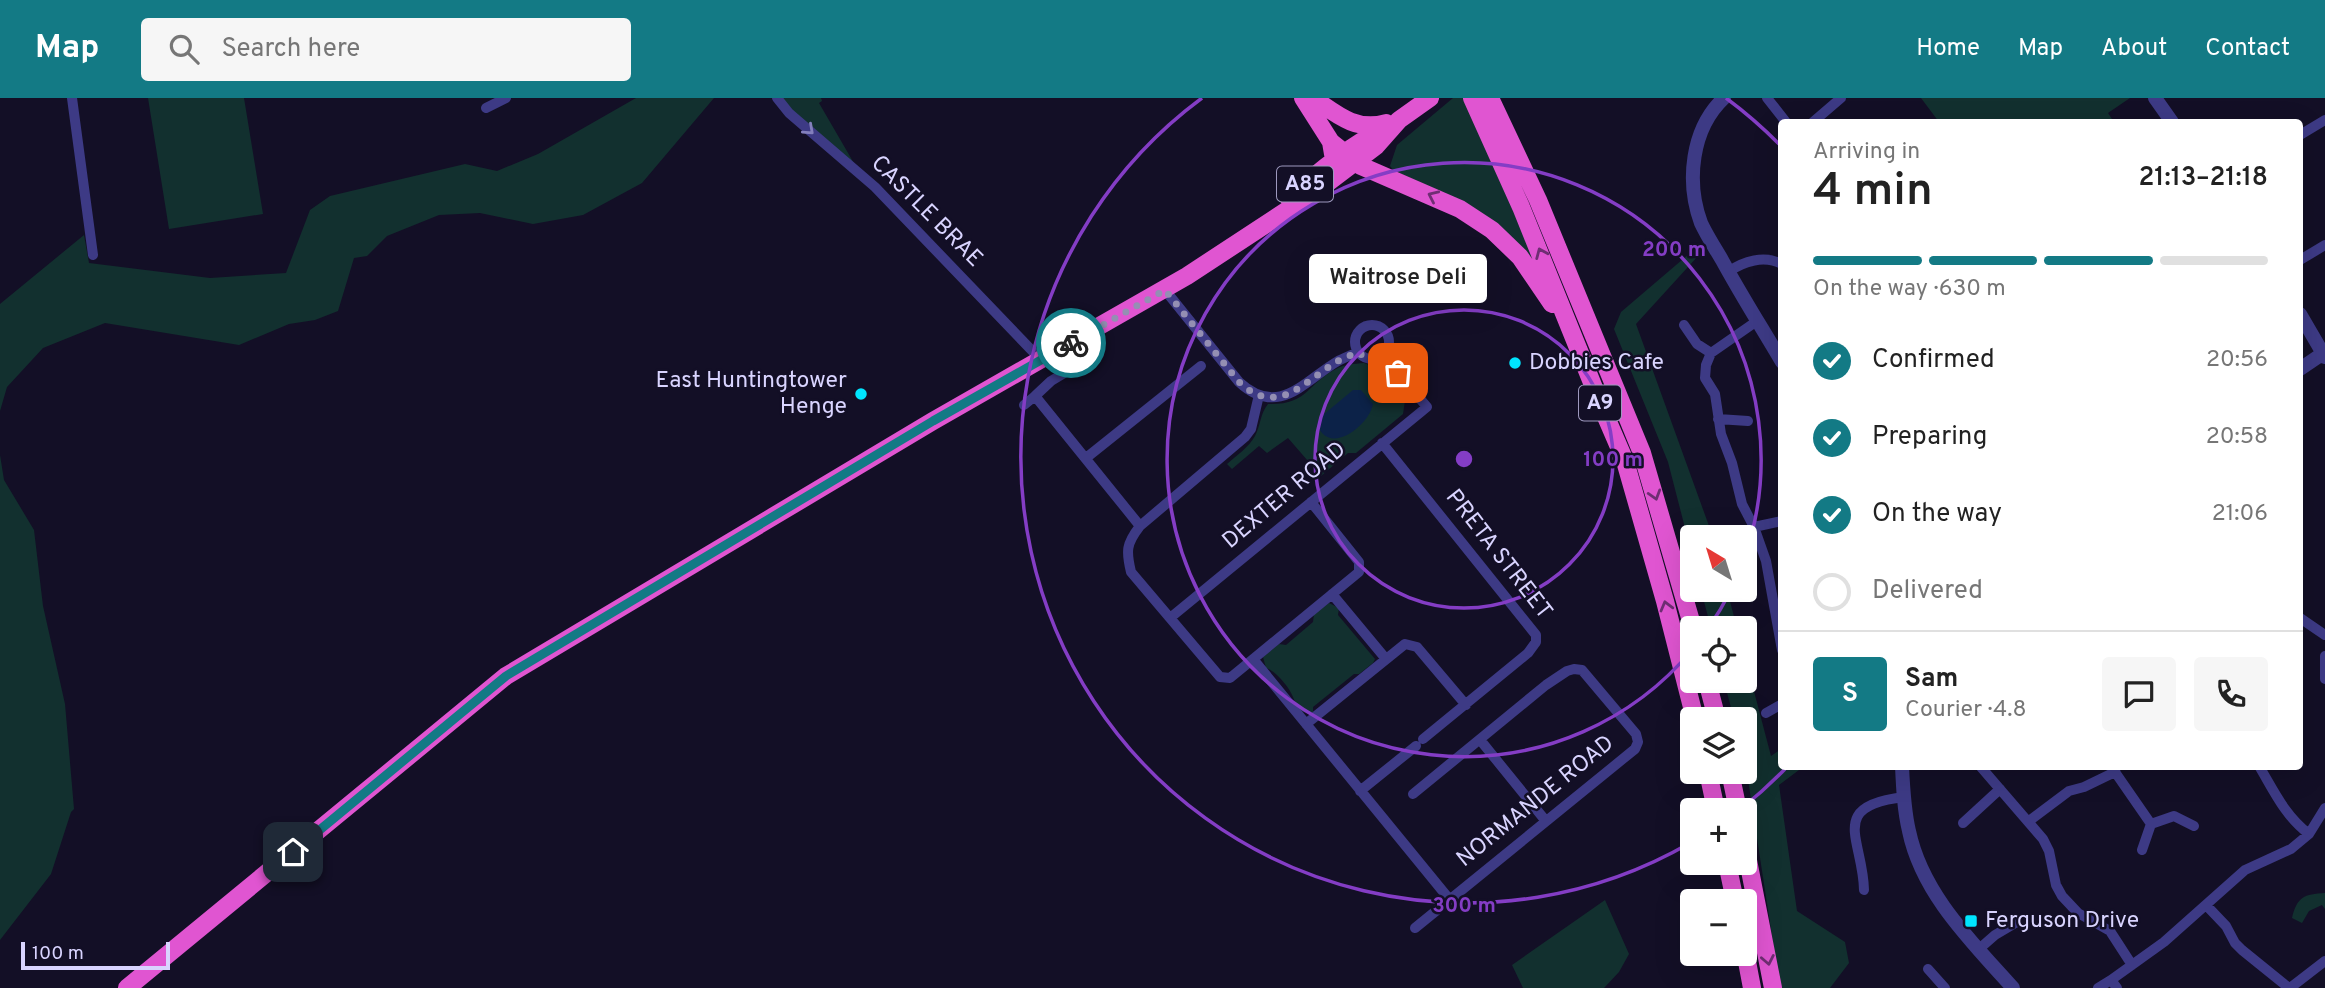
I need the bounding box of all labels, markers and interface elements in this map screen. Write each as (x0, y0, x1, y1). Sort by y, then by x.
search box (141, 18, 631, 81)
text: Map (35, 28, 99, 70)
icon: search (165, 30, 203, 68)
text: Search here (221, 33, 360, 66)
text: Home (1916, 34, 1980, 64)
text: Map (2018, 34, 2063, 64)
text: About (2101, 34, 2167, 64)
text: Contact (2205, 34, 2290, 64)
one-way arrow (801, 122, 814, 135)
text: Arriving in (1813, 138, 1920, 167)
street label: CASTLE BRAE (864, 150, 988, 274)
text: 21:13–21:18 (2138, 162, 2268, 195)
text: 4 min (1813, 163, 1933, 222)
road number: A85 (1277, 166, 1333, 202)
one-way arrow (1428, 191, 1440, 205)
text: 200 m (1642, 237, 1706, 264)
one-way arrow (1535, 248, 1549, 261)
callout: Waitrose Deli (1309, 254, 1487, 303)
text: Waitrose Deli (1329, 264, 1467, 293)
text: On the way · 630 m (1813, 275, 2006, 304)
courier (1036, 308, 1106, 378)
icon: bike (1052, 324, 1090, 362)
icon: check (1813, 342, 1851, 380)
pin (1368, 343, 1428, 403)
text: Confirmed (1872, 344, 1995, 377)
text: 20:56 (2206, 346, 2268, 375)
place label: Dobbies Cafe (1529, 349, 1664, 378)
icon: bag (1379, 354, 1417, 392)
marker: Dobbies Cafe (1507, 355, 1523, 371)
place label: East Huntingtower Henge (656, 367, 847, 422)
marker: East Huntingtower Henge (853, 386, 869, 402)
road number: A9 (1579, 386, 1621, 420)
icon: check (1813, 419, 1851, 457)
text: Preparing (1872, 421, 1987, 454)
text: 20:58 (2206, 423, 2268, 452)
street label: DEXTER ROAD (1217, 436, 1353, 556)
centre of rings (1452, 447, 1476, 471)
text: 100 m (1583, 447, 1643, 474)
street label: PRETA STREET (1438, 484, 1558, 626)
one-way arrow (1646, 489, 1661, 501)
icon: check (1813, 496, 1851, 534)
text: On the way (1872, 498, 2002, 531)
text: 21:06 (2212, 500, 2268, 529)
north arrow (1680, 525, 1757, 602)
map controls (1680, 525, 1757, 966)
text: Delivered (1872, 575, 1983, 608)
one-way arrow (1660, 600, 1675, 612)
button: locate (1680, 616, 1757, 693)
button: chat (2102, 657, 2176, 731)
button: phone (2194, 657, 2268, 731)
text: Sam (1905, 663, 1958, 696)
text: S (1842, 678, 1858, 711)
text: Courier · 4.8 (1905, 696, 2026, 725)
button: layers (1680, 707, 1757, 784)
street label: NORMANDE ROAD (1451, 730, 1621, 874)
button: + (1680, 798, 1757, 875)
pin (263, 822, 323, 882)
icon: home (274, 833, 312, 871)
button: − (1680, 889, 1757, 966)
text: 300 m (1432, 893, 1496, 920)
place label: Ferguson Drive (1985, 907, 2139, 936)
marker: Ferguson Drive (1963, 913, 1979, 929)
scale bar (21, 939, 170, 971)
text: 100 m (32, 942, 84, 966)
one-way arrow (1759, 954, 1774, 966)

